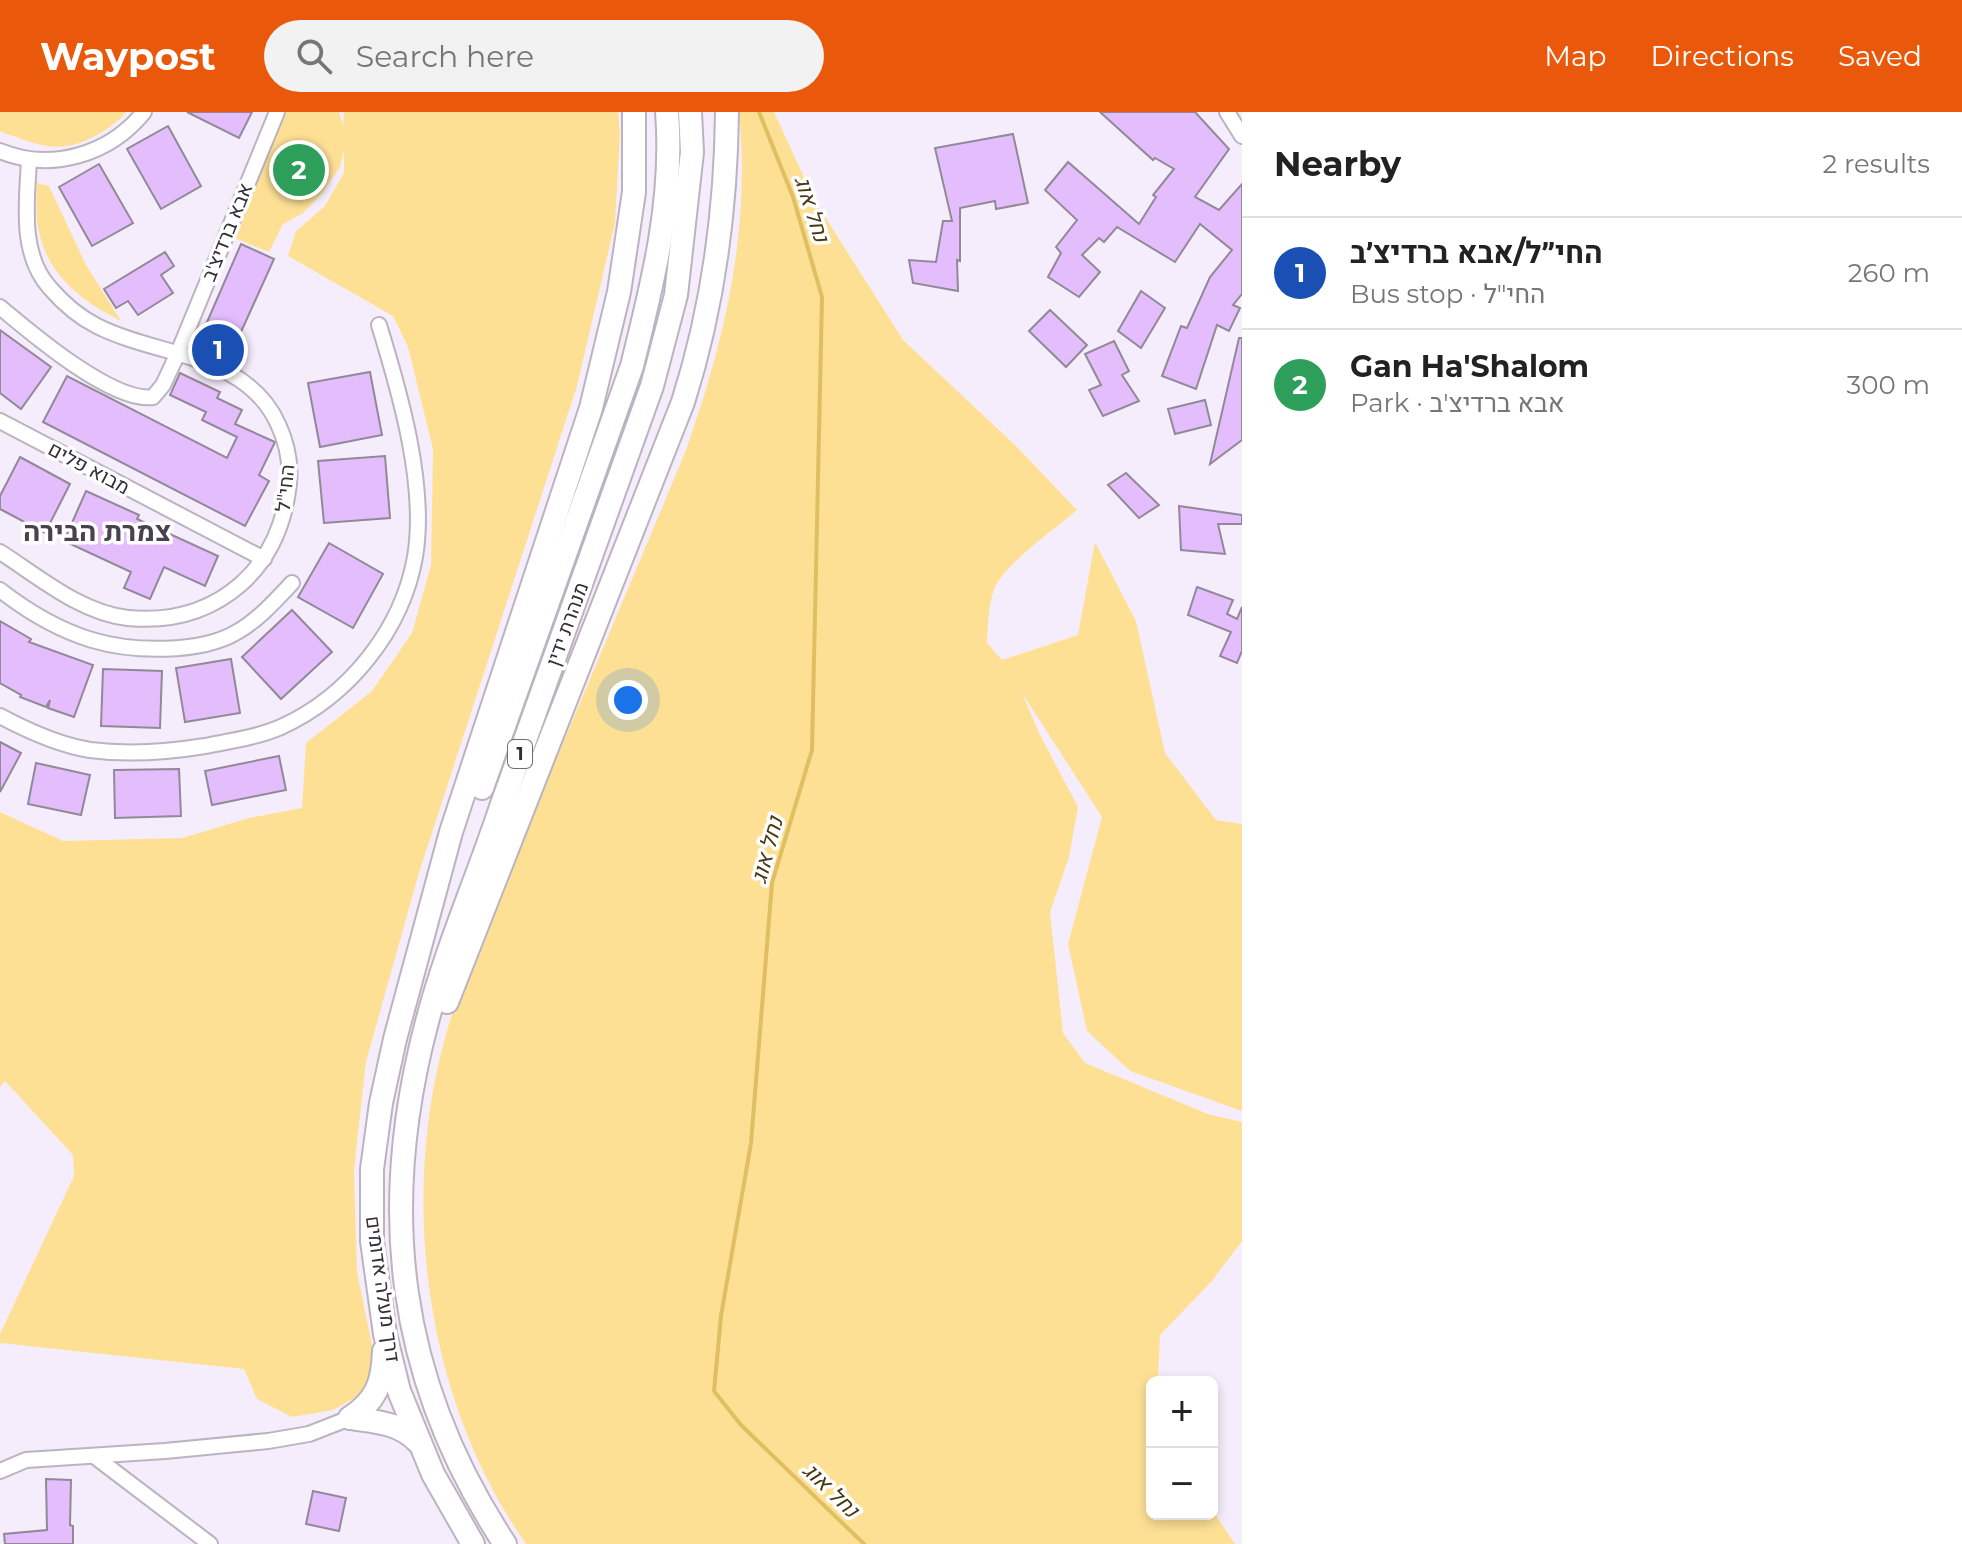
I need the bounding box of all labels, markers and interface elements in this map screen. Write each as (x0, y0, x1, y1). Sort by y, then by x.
search box (264, 20, 824, 92)
text: Waypost (40, 33, 216, 80)
icon: search (292, 34, 336, 78)
text: Search here (356, 38, 534, 75)
text: Map (1544, 39, 1606, 73)
text: Directions (1650, 39, 1794, 73)
text: Saved (1838, 39, 1922, 73)
pin: 2 (273, 140, 325, 200)
text: Nearby (1274, 143, 1401, 185)
text: 2 results (1822, 148, 1930, 180)
water label: נחל אוג (789, 173, 836, 247)
street label: אבא ברדיצ'ב (196, 179, 258, 285)
text: החי״ל/אבא ברדיצ׳ב (1350, 234, 1603, 271)
text: 1 (1295, 257, 1305, 289)
text: 260 m (1848, 257, 1930, 289)
text: Bus stop · החי"ל (1350, 278, 1545, 310)
pin: 1 (192, 320, 244, 380)
text: Gan Ha'Shalom (1350, 348, 1589, 385)
text: 2 (1292, 369, 1308, 401)
text: 300 m (1847, 369, 1930, 401)
text: Park · אבא ברדיצ'ב (1350, 387, 1564, 419)
street label: מבוא פלים (44, 437, 134, 499)
street label: החי"ל (271, 463, 299, 513)
district label: צמרת הבירה (23, 514, 171, 548)
street label: מנהרת ידין (541, 579, 593, 669)
your location (608, 680, 648, 720)
road number: 1 (508, 740, 532, 768)
water label: נחל אוג (745, 812, 789, 886)
street label: דרך מעלה אדומים (361, 1214, 405, 1364)
map controls (1146, 1376, 1218, 1520)
button: + (1146, 1376, 1218, 1448)
button: − (1146, 1448, 1218, 1520)
water label: נחל אוג (797, 1457, 866, 1525)

